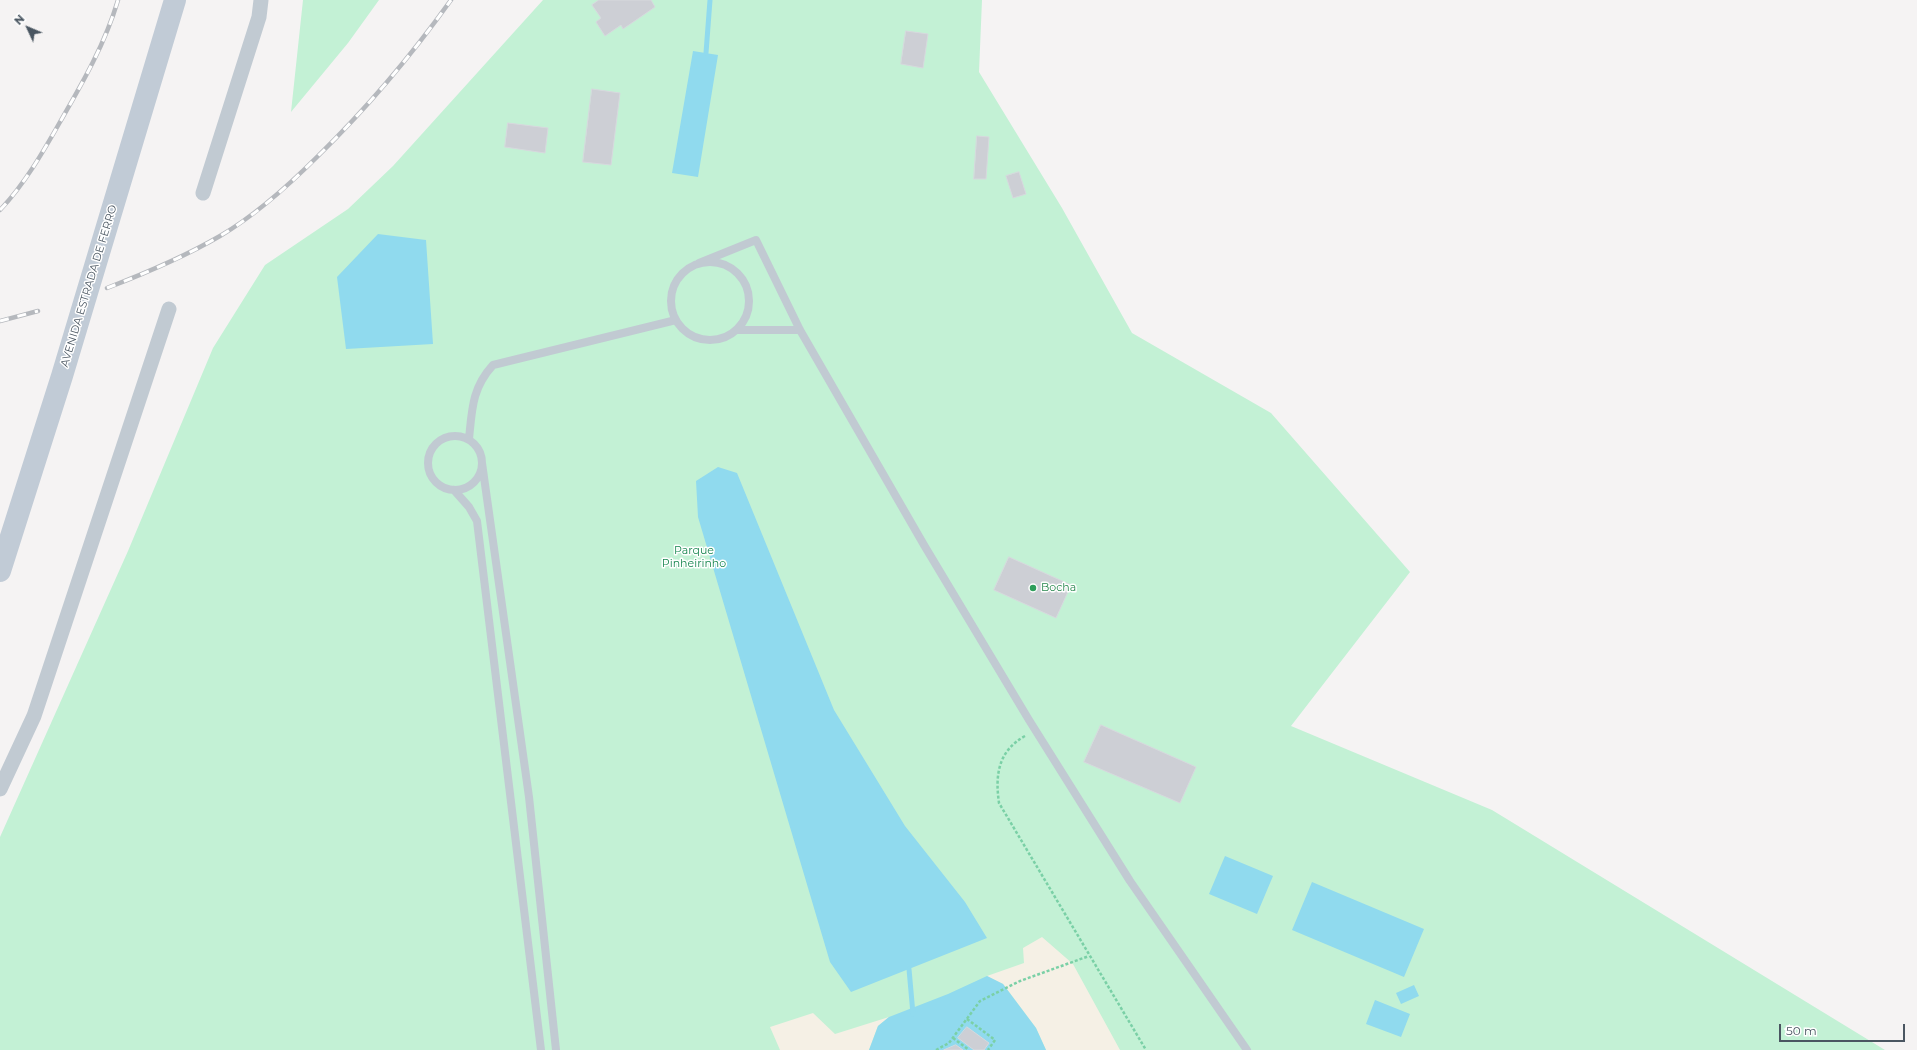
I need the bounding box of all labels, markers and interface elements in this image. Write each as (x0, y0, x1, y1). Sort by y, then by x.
north arrow (8, 8, 48, 48)
text: N (11, 12, 27, 28)
street label: AVENIDA ESTRADA DE FERRO (58, 203, 120, 369)
park label: Parque Pinheirinho (662, 544, 726, 570)
place label: Bocha (1041, 581, 1076, 595)
marker: Bocha (1028, 583, 1038, 593)
scale bar (1781, 1016, 1907, 1042)
text: 50 m (1786, 1023, 1817, 1038)

